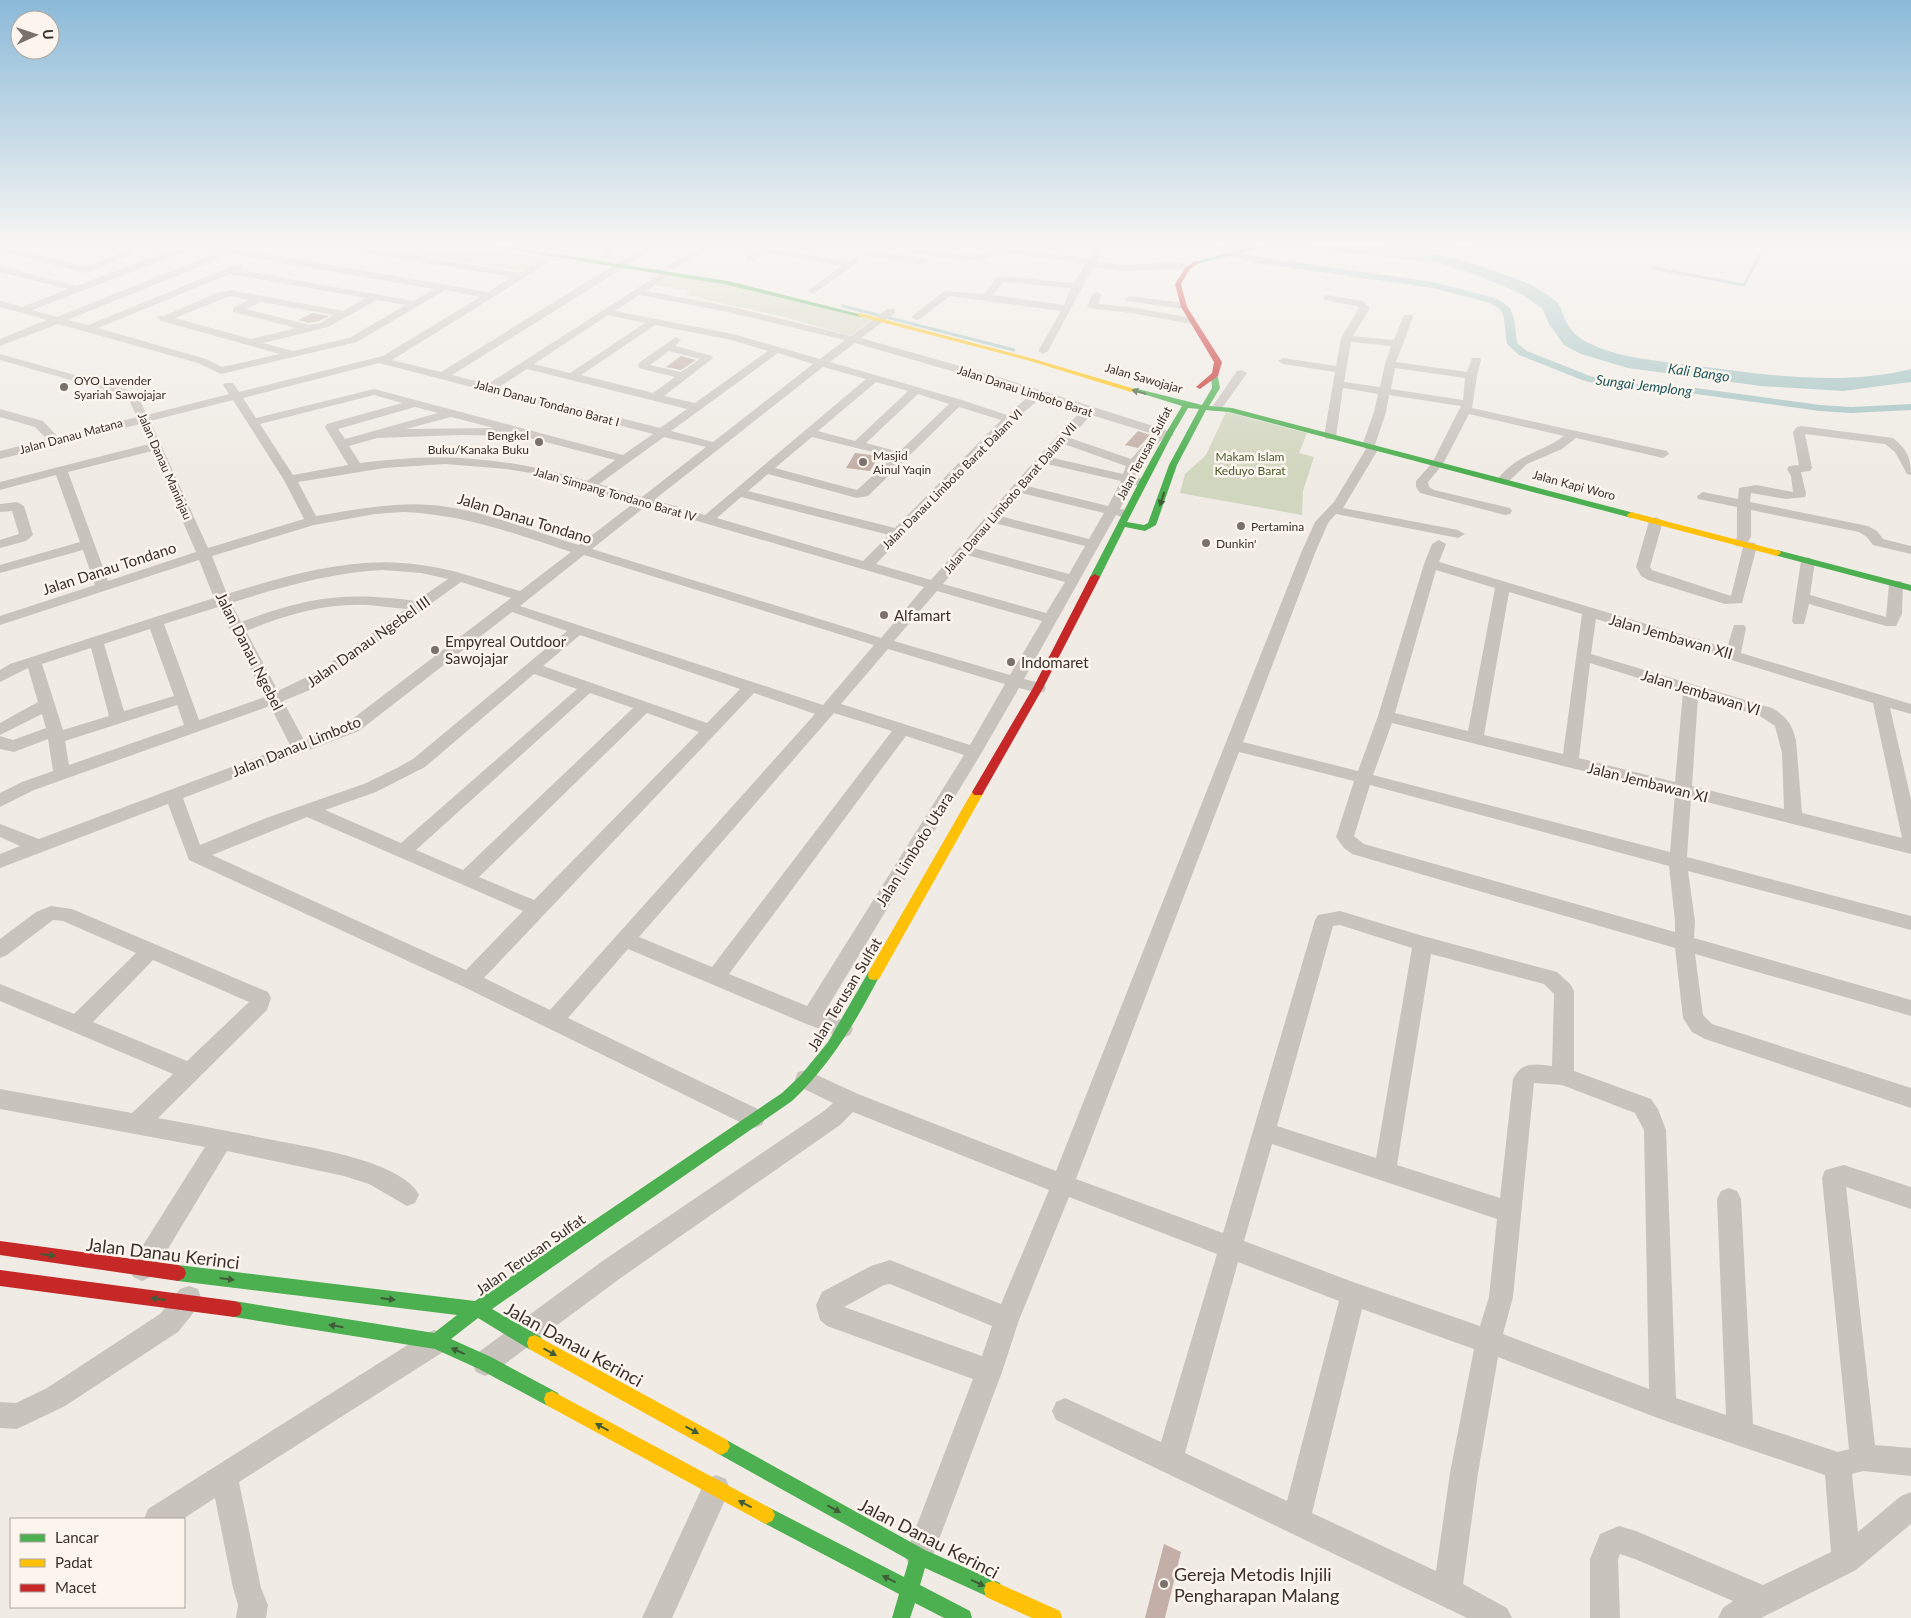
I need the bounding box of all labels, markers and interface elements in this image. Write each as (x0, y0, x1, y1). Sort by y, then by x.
north arrow (10, 10, 60, 60)
text: U (40, 29, 57, 40)
water label: Kali Bango (1667, 359, 1731, 385)
street label: Jalan Sawojajar (1104, 360, 1185, 396)
street label: Jalan Danau Limboto Barat (955, 362, 1095, 420)
water label: Sungai Jemplong (1595, 371, 1693, 399)
place label: OYO Lavender Syariah Sawojajar (74, 373, 166, 402)
street label: Jalan Danau Tondano Barat I (473, 376, 621, 430)
marker: OYO Lavender Syariah Sawojajar (58, 381, 70, 393)
one-way arrow (1131, 387, 1146, 395)
street label: Jalan Terusan Sulfat (1113, 403, 1175, 502)
street label: Jalan Danau Limboto Barat Dalam VI (879, 406, 1025, 552)
street label: Jalan Danau Maninjau (135, 410, 195, 522)
street label: Jalan Danau Matana (18, 415, 124, 457)
street label: Jalan Danau Limboto Barat Dalam VII (940, 419, 1080, 577)
place label: Bengkel Buku/Kanaka Buku (428, 428, 529, 457)
marker: Bengkel Buku/Kanaka Buku (533, 436, 545, 448)
place label: Masjid Ainul Yaqin (873, 448, 931, 477)
park label: Makam Islam Keduyo Barat (1214, 449, 1286, 478)
marker: Masjid Ainul Yaqin (857, 456, 869, 468)
street label: Jalan Simpang Tondano Barat IV (532, 464, 699, 525)
street label: Jalan Kapi Woro (1531, 467, 1617, 503)
street label: Jalan Danau Tondano (456, 489, 594, 547)
one-way arrow (1157, 491, 1165, 506)
place label: Pertamina (1251, 519, 1304, 534)
marker: Pertamina (1235, 520, 1247, 532)
place label: Dunkin' (1216, 536, 1256, 551)
marker: Dunkin' (1200, 537, 1212, 549)
street label: Jalan Danau Tondano (40, 538, 178, 598)
street label: Jalan Danau Ngebel (212, 589, 288, 713)
street label: Jalan Danau Ngebel III (303, 592, 433, 690)
place label: Alfamart (894, 606, 952, 624)
marker: Alfamart (878, 609, 890, 621)
street label: Jalan Jembawan XII (1607, 610, 1735, 662)
place label: Empyreal Outdoor Sawojajar (445, 632, 567, 667)
marker: Empyreal Outdoor Sawojajar (429, 644, 441, 656)
place label: Indomaret (1021, 653, 1089, 671)
marker: Indomaret (1005, 656, 1017, 668)
street label: Jalan Jembawan VI (1639, 665, 1763, 719)
street label: Jalan Danau Limboto (229, 712, 363, 780)
street label: Jalan Jembawan XI (1586, 758, 1710, 806)
street label: Jalan Limboto Utara (872, 789, 956, 909)
street label: Jalan Terusan Sulfat (803, 934, 885, 1054)
street label: Jalan Terusan Sulfat (472, 1209, 589, 1298)
street label: Jalan Danau Kerinci (85, 1233, 241, 1273)
one-way arrow (41, 1252, 57, 1260)
one-way arrow (219, 1275, 235, 1283)
one-way arrow (150, 1295, 166, 1303)
one-way arrow (380, 1295, 396, 1303)
street label: Jalan Danau Kerinci (501, 1297, 647, 1391)
one-way arrow (328, 1321, 344, 1329)
one-way arrow (451, 1346, 465, 1354)
one-way arrow (543, 1347, 556, 1356)
one-way arrow (595, 1423, 609, 1431)
one-way arrow (685, 1426, 698, 1435)
street label: Jalan Danau Kerinci (855, 1493, 1003, 1583)
one-way arrow (738, 1500, 751, 1509)
one-way arrow (827, 1505, 841, 1513)
legend (10, 1518, 185, 1608)
text: Lancar (55, 1528, 99, 1546)
text: Padat (55, 1553, 93, 1571)
place label: Gereja Metodis Injili Pengharapan Malang (1174, 1563, 1339, 1606)
one-way arrow (882, 1575, 896, 1583)
text: Macet (55, 1578, 97, 1596)
marker: Gereja Metodis Injili Pengharapan Malang (1158, 1578, 1170, 1590)
one-way arrow (971, 1580, 985, 1588)

